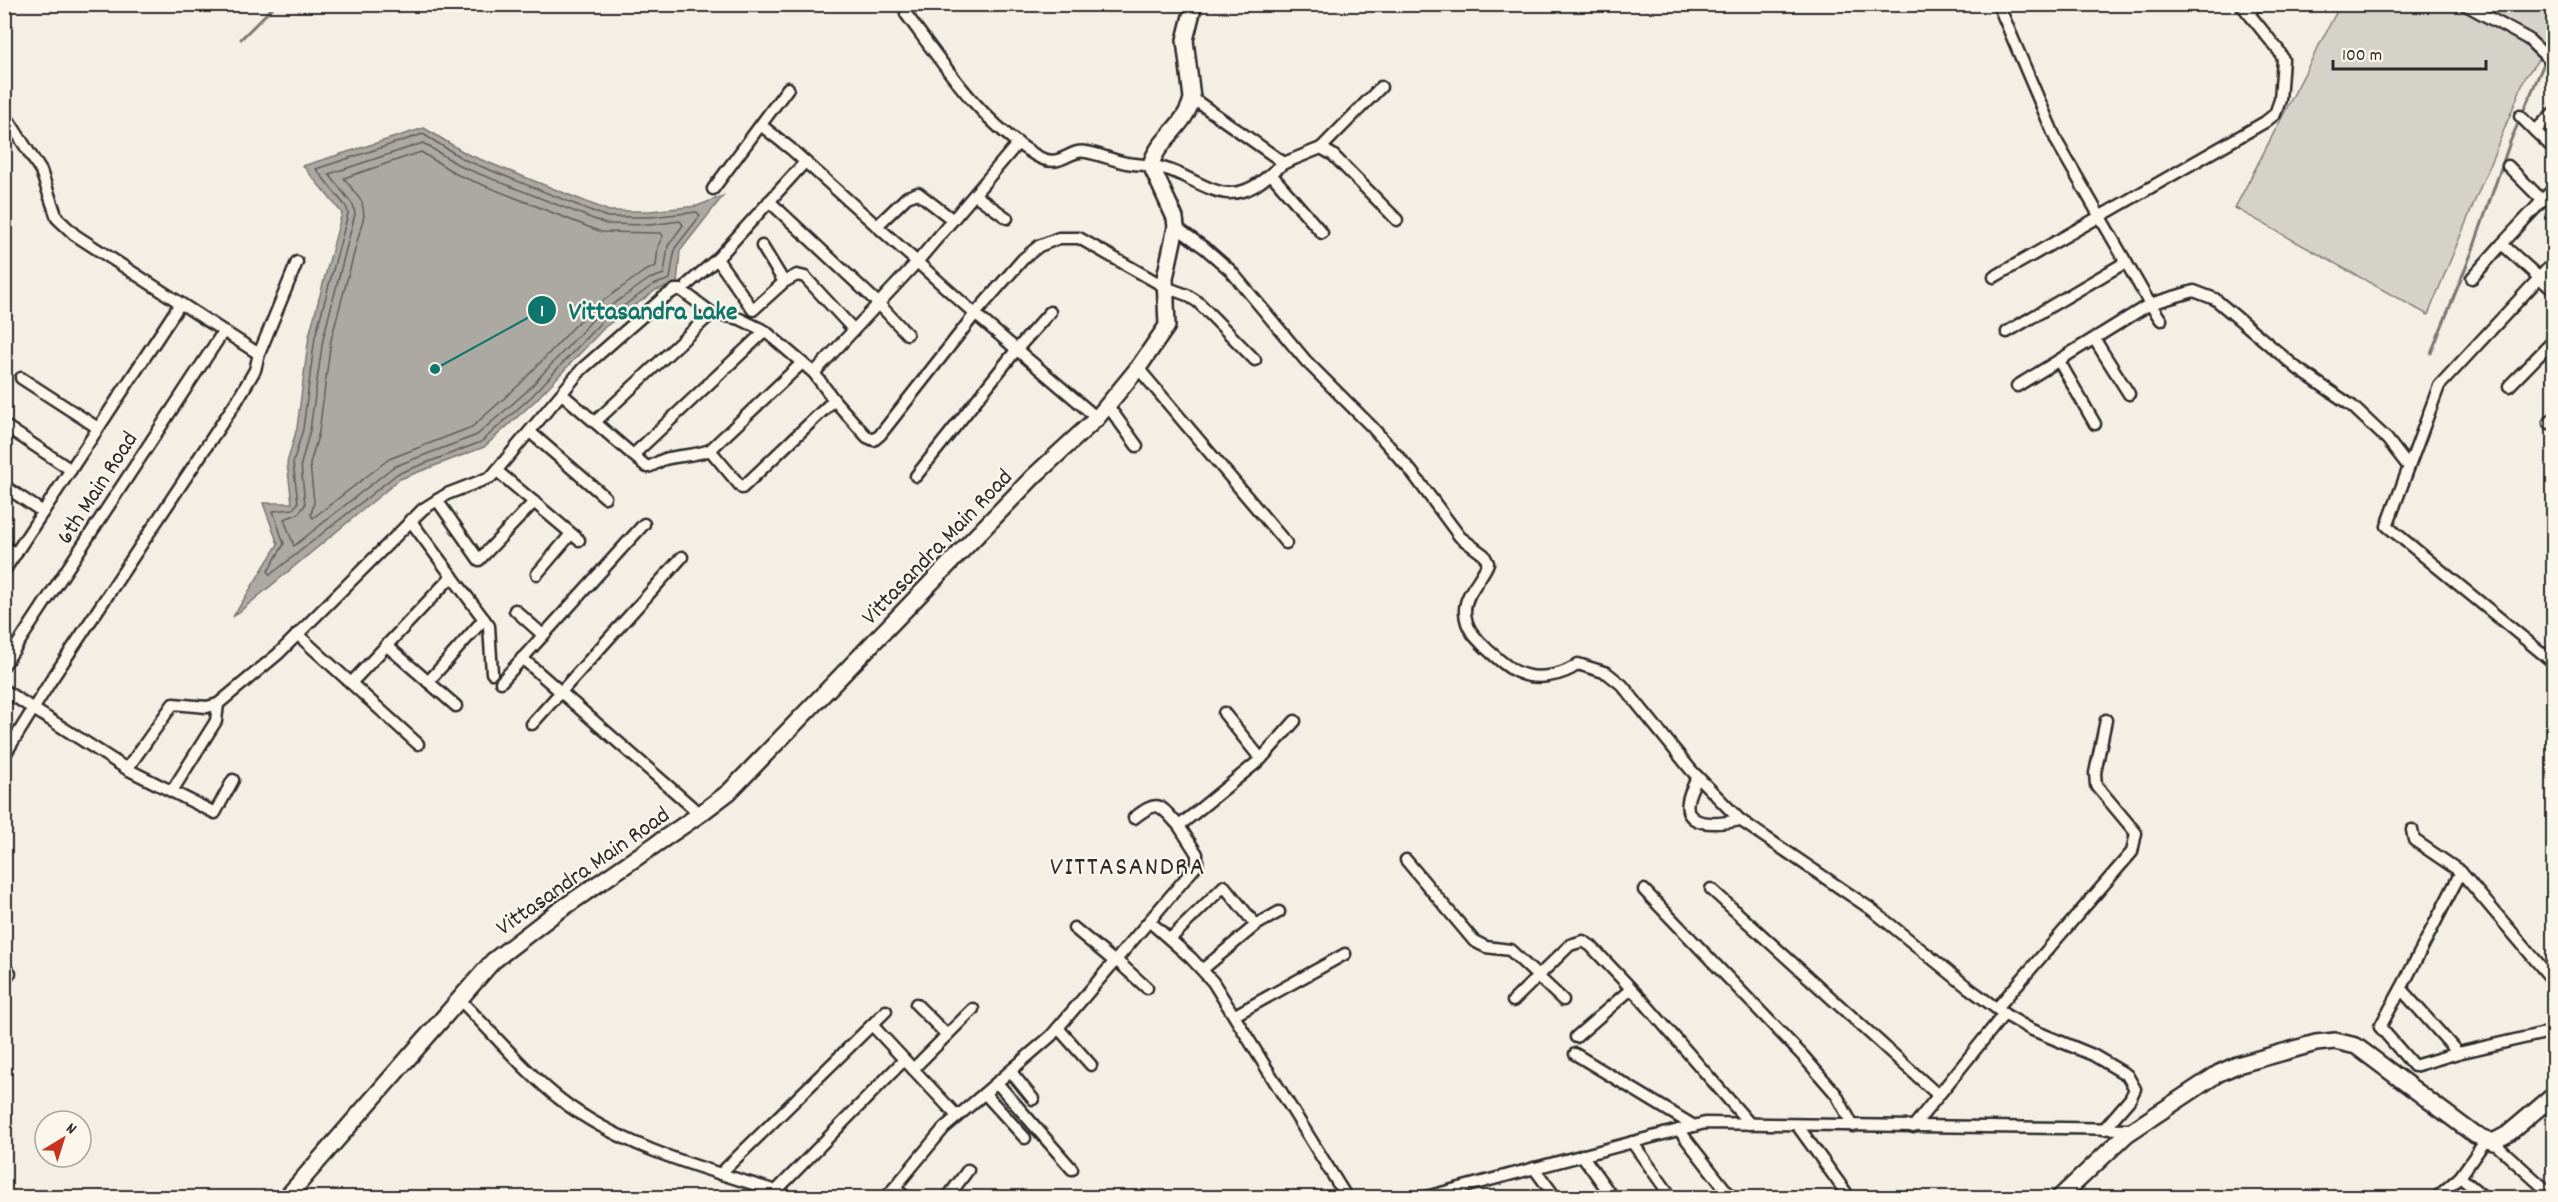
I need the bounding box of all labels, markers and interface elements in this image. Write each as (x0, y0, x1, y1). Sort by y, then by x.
scale bar (2333, 33, 2486, 71)
text: 100 m (2342, 44, 2382, 69)
callout: Vittasandra Lake (527, 288, 750, 332)
text: Vittasandra Lake (569, 295, 737, 332)
text: 1 (540, 300, 544, 325)
street label: 6th Main Road (49, 426, 148, 552)
street label: Vittasandra Main Road (855, 462, 1022, 634)
street label: Vittasandra Main Road (490, 800, 678, 945)
district label: VITTASANDRA (1050, 849, 1206, 888)
north arrow (33, 1109, 93, 1169)
text: N (61, 1118, 81, 1141)

